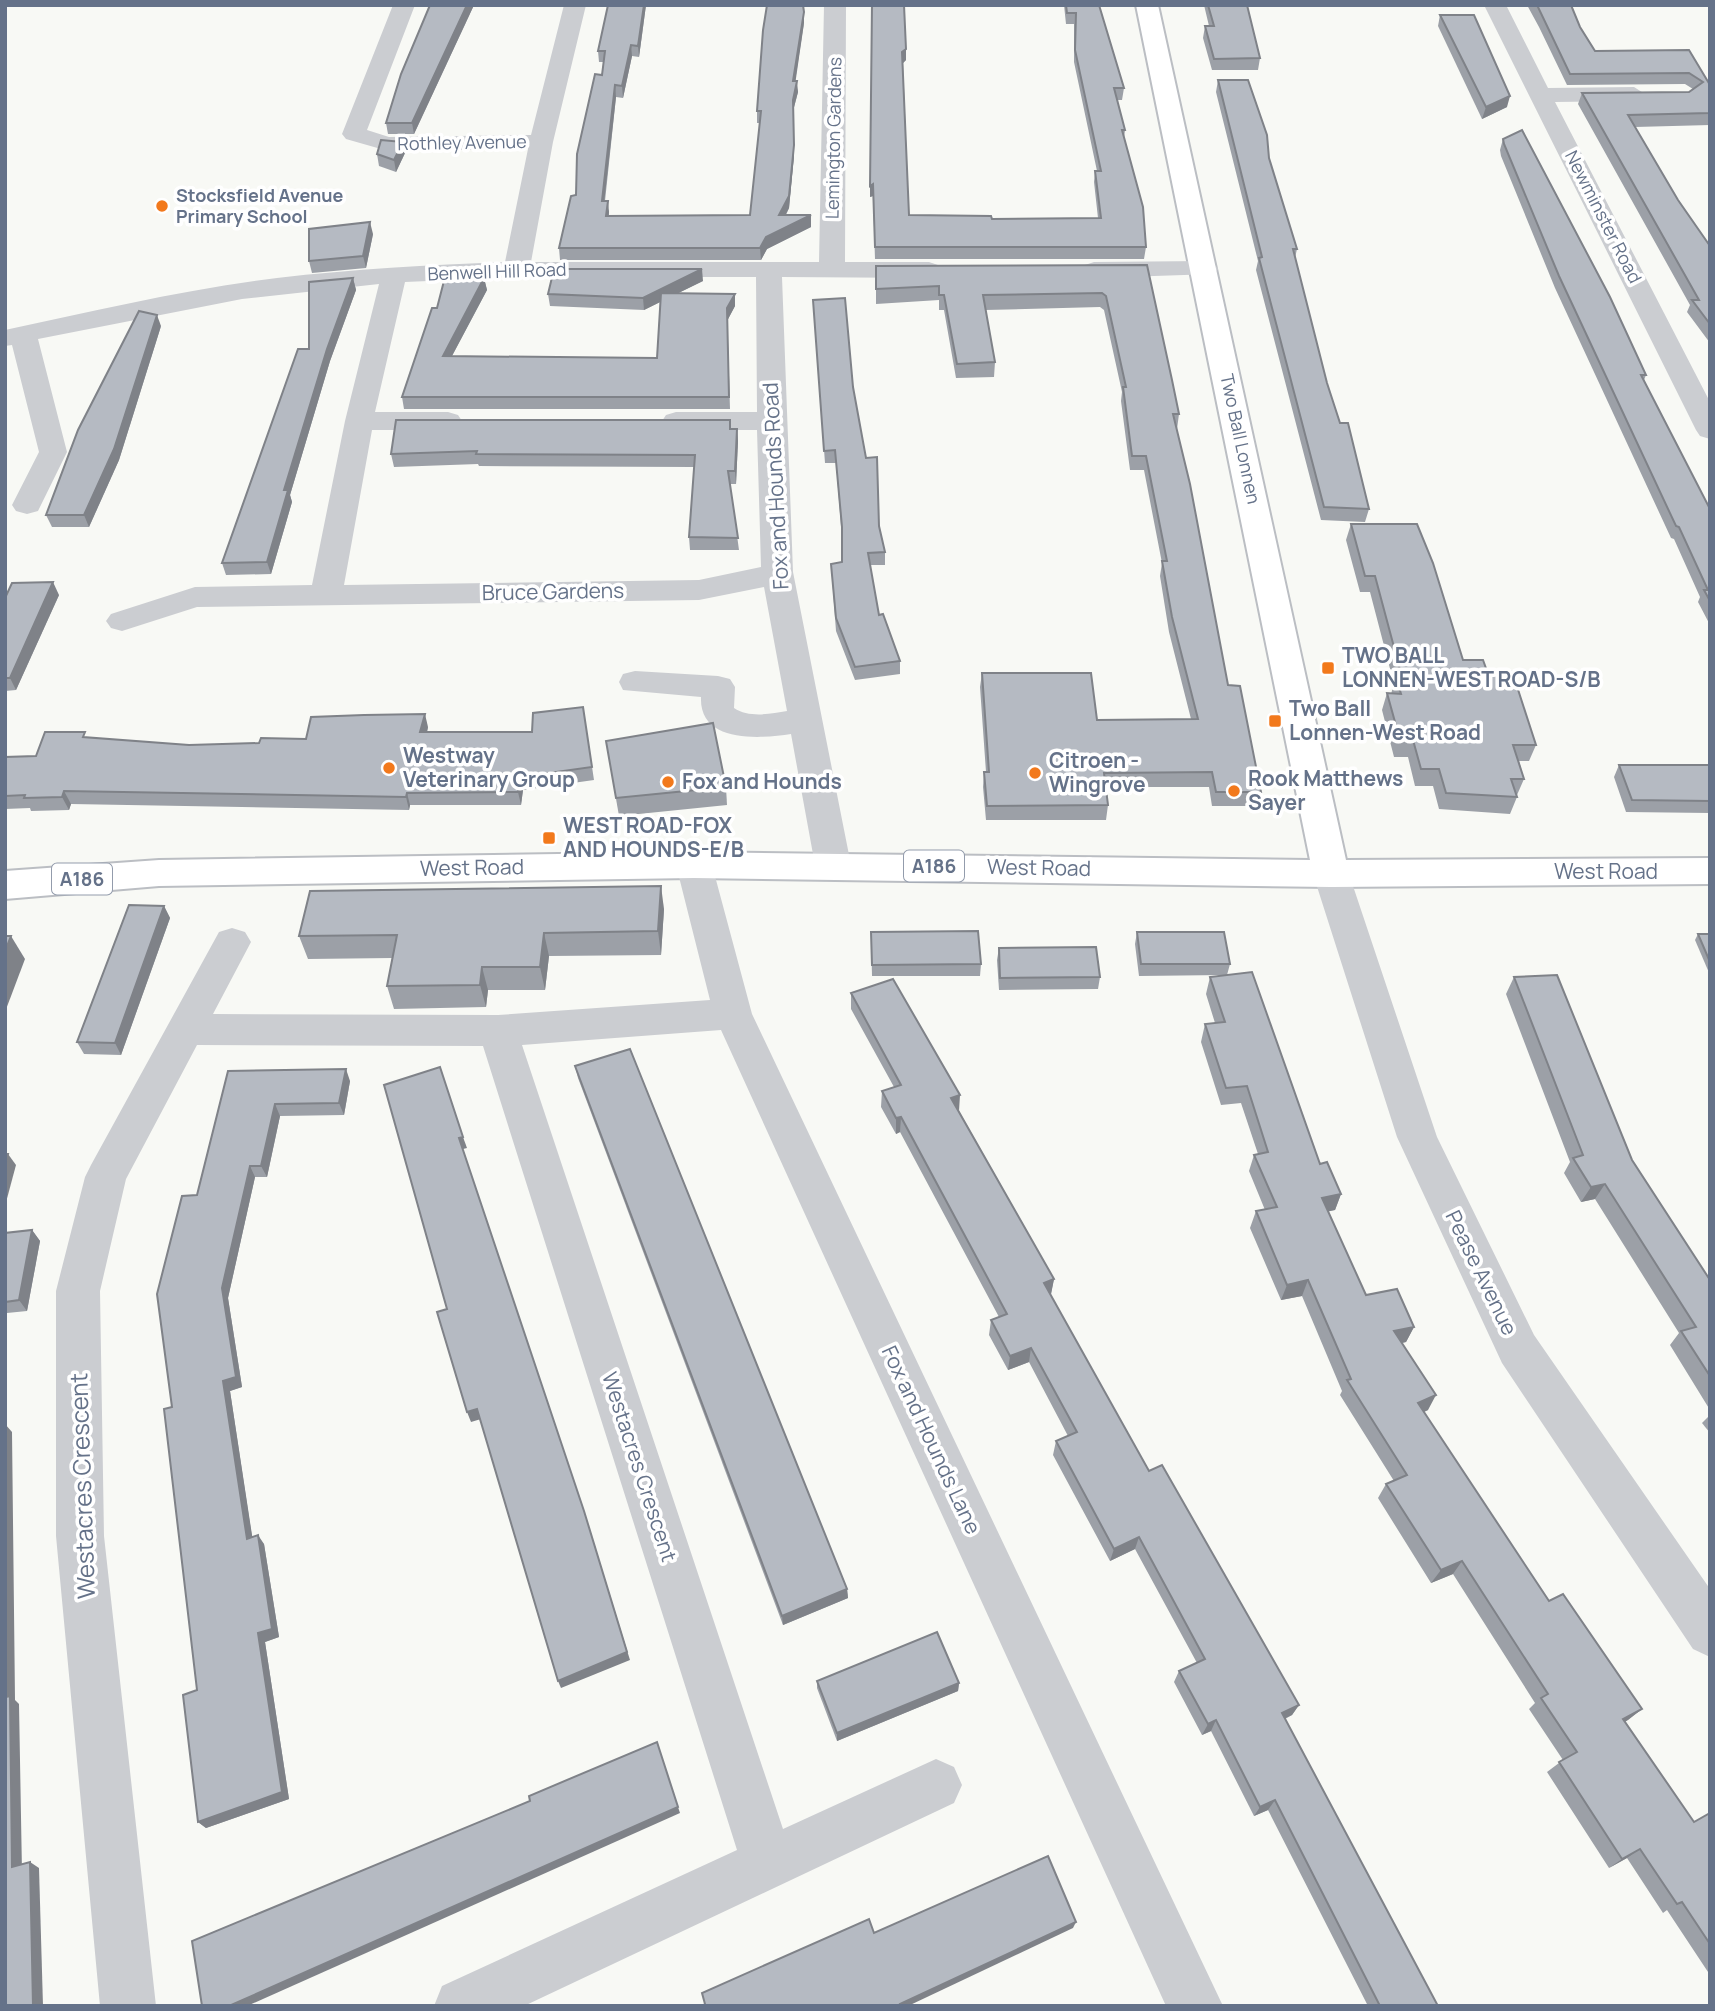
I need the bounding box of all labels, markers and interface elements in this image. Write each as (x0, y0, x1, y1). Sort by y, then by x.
street label: Lemington Gardens (820, 57, 846, 219)
street label: Rothley Avenue (397, 129, 527, 155)
street label: Newminster Road (1560, 146, 1648, 287)
place label: Stocksfield Avenue Primary School (176, 183, 344, 228)
marker: Stocksfield Avenue Primary School (154, 198, 170, 214)
street label: Benwell Hill Road (427, 257, 567, 285)
street label: Two Ball Lonnen (1215, 371, 1266, 506)
street label: Fox and Hounds Road (756, 382, 794, 590)
street label: Bruce Gardens (482, 576, 624, 606)
place label: TWO BALL LONNEN-WEST ROAD-S/B (1342, 641, 1601, 693)
marker: TWO BALL LONNEN-WEST ROAD-S/B (1320, 660, 1336, 676)
place label: Two Ball Lonnen-West Road (1289, 694, 1481, 746)
marker: Two Ball Lonnen-West Road (1267, 713, 1283, 729)
place label: Westway Veterinary Group (403, 741, 575, 793)
place label: Citroen - Wingrove (1049, 746, 1146, 798)
marker: Westway Veterinary Group (381, 760, 397, 776)
place label: Rook Matthews Sayer (1248, 764, 1403, 816)
marker: Citroen - Wingrove (1027, 765, 1043, 781)
place label: Fox and Hounds (682, 767, 842, 795)
marker: Fox and Hounds (660, 774, 676, 790)
marker: Rook Matthews Sayer (1226, 783, 1242, 799)
place label: WEST ROAD-FOX AND HOUNDS-E/B (563, 811, 744, 863)
marker: WEST ROAD-FOX AND HOUNDS-E/B (541, 830, 557, 846)
road number: A186 (904, 850, 964, 881)
street label: West Road (420, 852, 524, 882)
street label: West Road (987, 852, 1091, 882)
street label: West Road (1554, 857, 1658, 885)
road number: A186 (52, 864, 112, 894)
street label: Pease Avenue (1440, 1205, 1524, 1340)
street label: Fox and Hounds Lane (876, 1341, 988, 1538)
street label: Westacres Crescent (596, 1368, 684, 1565)
street label: Westacres Crescent (61, 1372, 102, 1600)

